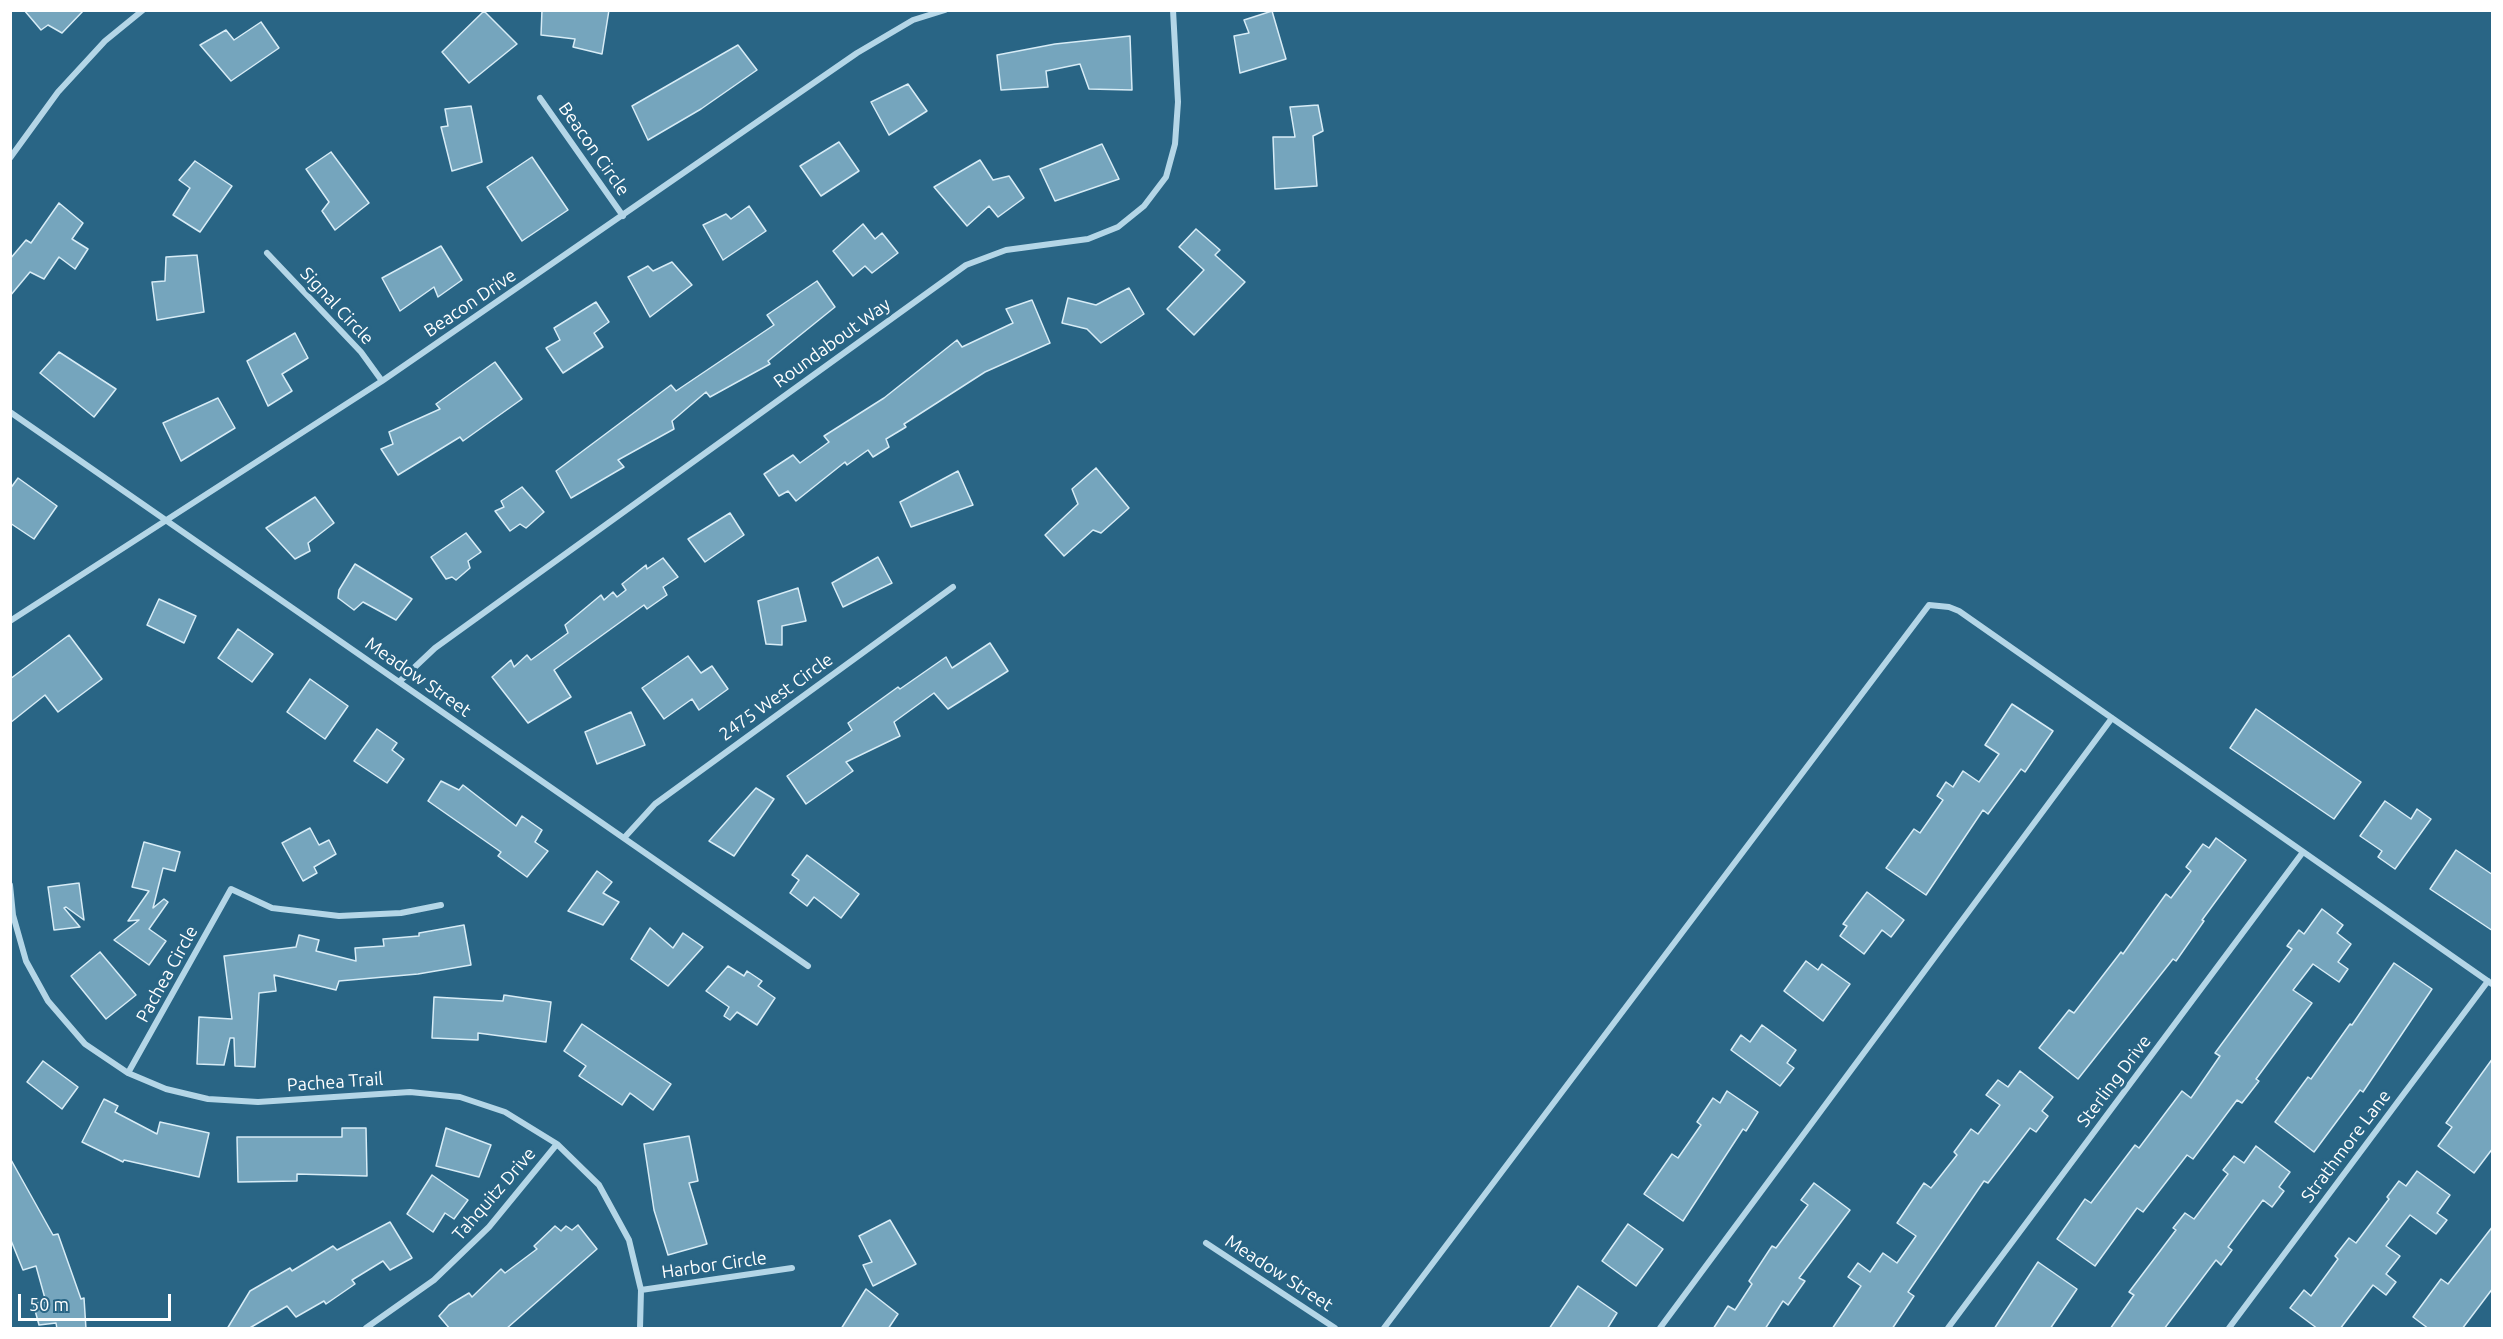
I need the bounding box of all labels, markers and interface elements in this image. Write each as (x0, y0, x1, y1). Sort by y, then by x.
street label: Beacon Circle (554, 98, 634, 200)
street label: Signal Circle (296, 263, 378, 349)
street label: Beacon Drive (420, 264, 520, 342)
street label: Roundabout Way (770, 293, 894, 393)
street label: Meadow Street (361, 633, 475, 721)
street label: 2475 West Circle (715, 649, 837, 745)
street label: Pachea Circle (132, 922, 202, 1026)
street label: Sterling Drive (2072, 1031, 2156, 1131)
street label: Pachea Trail (286, 1068, 384, 1096)
street label: Strathmore Lane (2297, 1085, 2395, 1207)
street label: Tahquitz Drive (448, 1143, 540, 1245)
street label: Meadow Street (1221, 1230, 1337, 1316)
street label: Harbor Circle (660, 1247, 768, 1283)
scale bar (21, 1282, 174, 1320)
text: 50 m (29, 1294, 69, 1314)

